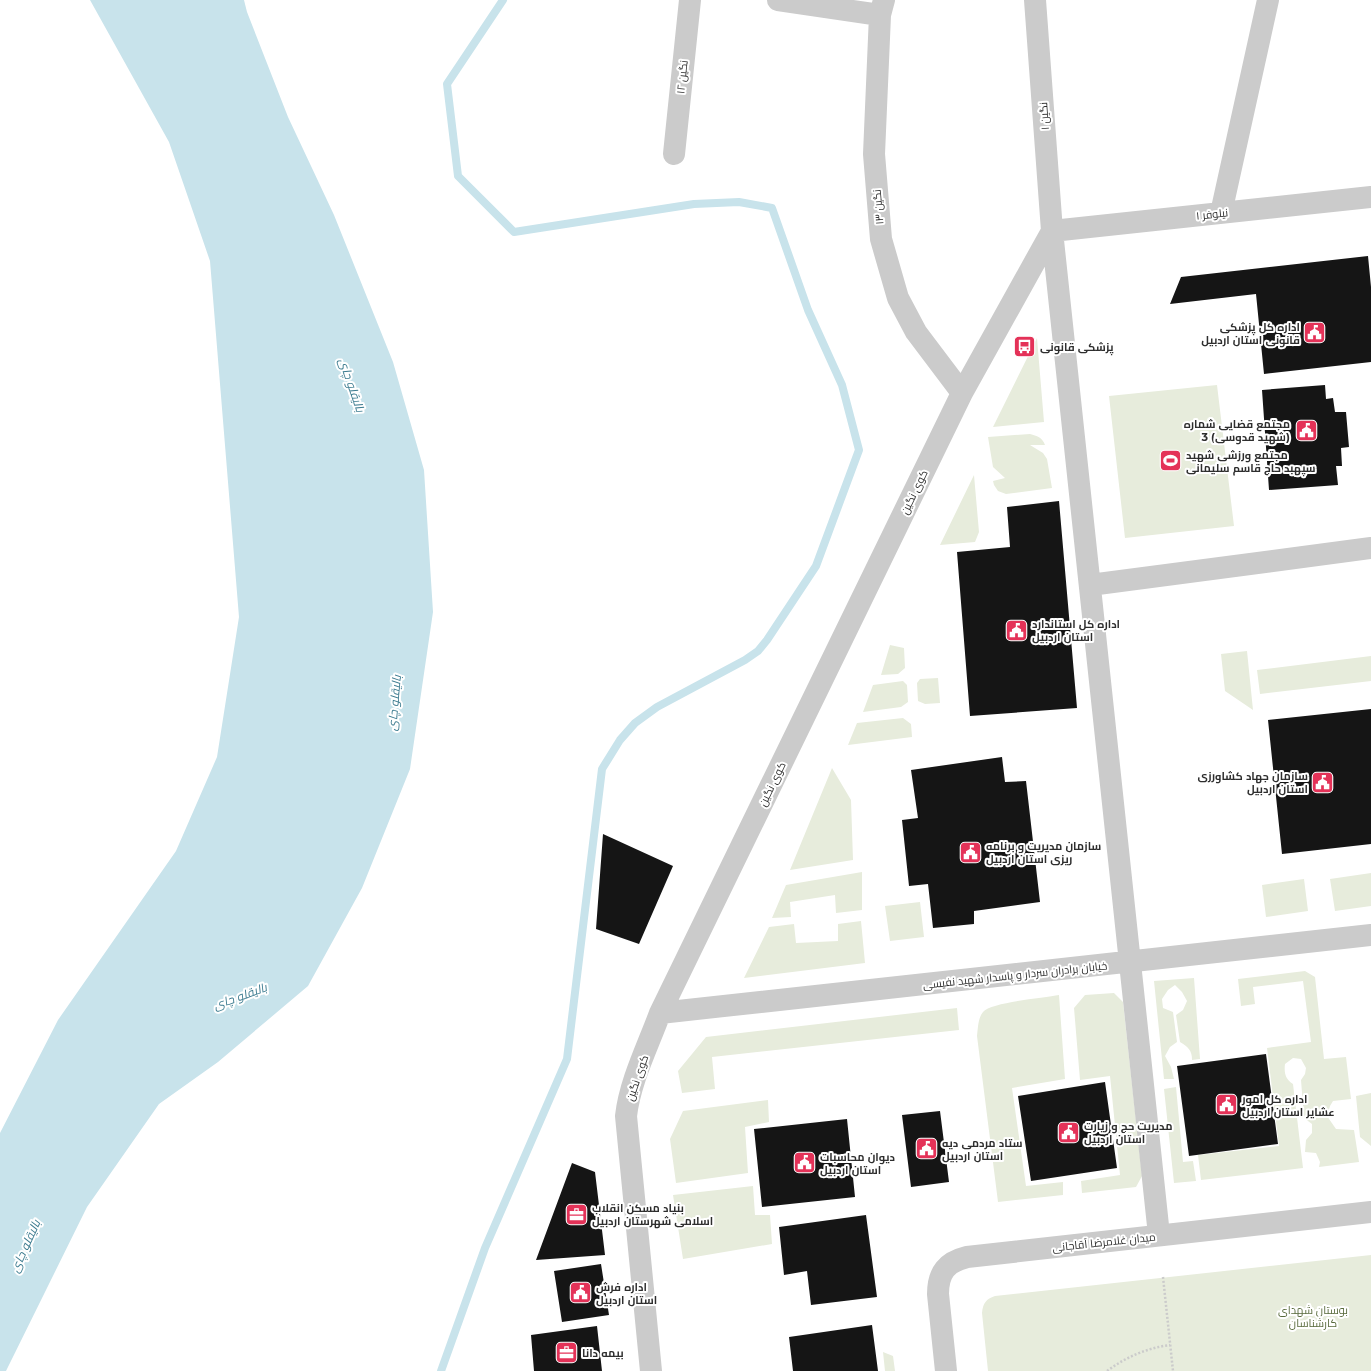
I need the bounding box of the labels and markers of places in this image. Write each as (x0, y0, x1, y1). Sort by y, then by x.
place label: اداره کل پزشکی قانونی استان اردبیل (1201, 320, 1300, 348)
public building icon: اداره کل پزشکی قانونی استان اردبیل (1302, 320, 1328, 346)
bus stop icon: پزشکی قانونی (1012, 334, 1038, 360)
place label: پزشکی قانونی (1040, 340, 1114, 356)
place label: مجتمع قضایی شماره 3 (شهید قدوسی) (1184, 417, 1290, 445)
public building icon: مجتمع قضایی شماره 3 (شهید قدوسی) (1293, 417, 1319, 443)
sports icon: مجتمع ورزشی شهید سپهبد حاج قاسم سلیمانی (1158, 448, 1184, 474)
place label: مجتمع ورزشی شهید سپهبد حاج قاسم سلیمانی (1186, 448, 1316, 477)
public building icon: اداره کل استاندارد استان اردبیل (1003, 617, 1029, 643)
place label: اداره کل استاندارد استان اردبیل (1032, 617, 1120, 644)
place label: سازمان جهاد کشاورزی استان اردبیل (1197, 769, 1308, 796)
public building icon: سازمان جهاد کشاورزی استان اردبیل (1310, 769, 1336, 795)
public building icon: سازمان مدیریت و برنامه ریزی استان اردبیل (957, 839, 983, 865)
place label: سازمان مدیریت و برنامه ریزی استان اردبیل (986, 839, 1101, 866)
public building icon: اداره کل امور عشایر استان اردبیل (1214, 1092, 1240, 1118)
place label: اداره کل امور عشایر استان اردبیل (1241, 1092, 1335, 1119)
public building icon: مدیریت حج و زیارت استان اردبیل (1055, 1119, 1081, 1145)
place label: مدیریت حج و زیارت استان اردبیل (1084, 1119, 1172, 1146)
public building icon: ستاد مردمی دیه استان اردبیل (913, 1136, 939, 1162)
place label: ستاد مردمی دیه استان اردبیل (942, 1136, 1023, 1163)
public building icon: دیوان محاسبات استان اردبیل (791, 1150, 817, 1176)
place label: دیوان محاسبات استان اردبیل (820, 1150, 895, 1177)
office icon: بنیاد مسکن انقلاب اسلامی شهرستان اردبیل (564, 1201, 590, 1227)
place label: بنیاد مسکن انقلاب اسلامی شهرستان اردبیل (592, 1201, 713, 1229)
public building icon: اداره فرش استان اردبیل (568, 1280, 594, 1306)
place label: اداره فرش استان اردبیل (596, 1280, 657, 1307)
office icon: بیمه دانا (553, 1340, 579, 1366)
place label: بیمه دانا (582, 1346, 624, 1360)

